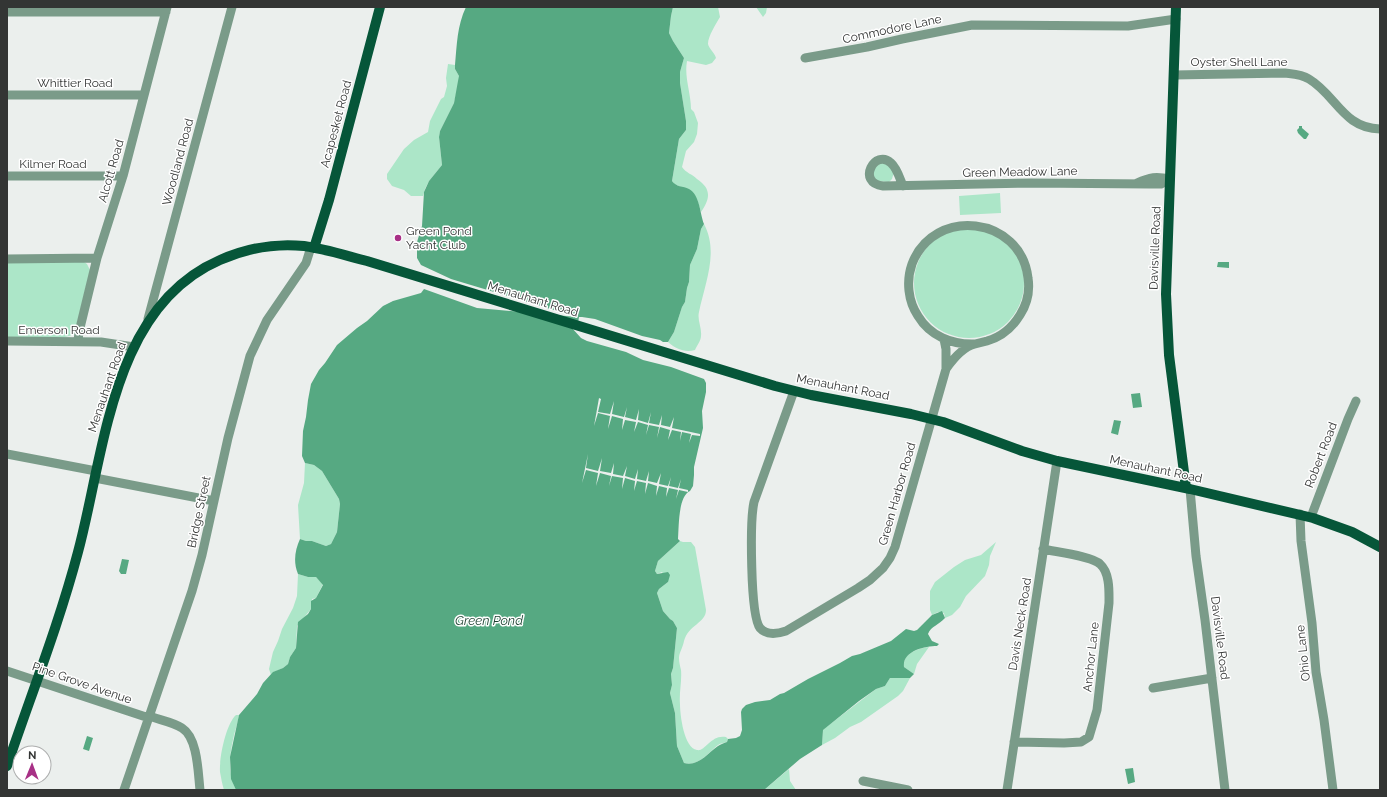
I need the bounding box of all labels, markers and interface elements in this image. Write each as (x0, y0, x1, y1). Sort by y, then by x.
street label: Commodore Lane (841, 12, 943, 46)
street label: Oyster Shell Lane (1190, 55, 1288, 69)
street label: Whittier Road (37, 76, 113, 90)
street label: Acapesket Road (318, 79, 354, 169)
street label: Woodland Road (160, 117, 196, 207)
street label: Alcott Road (95, 138, 127, 204)
street label: Kilmer Road (19, 157, 87, 171)
street label: Green Meadow Lane (962, 164, 1078, 180)
street label: Davisville Road (1147, 206, 1163, 290)
place label: Green Pond Yacht Club (406, 224, 472, 252)
marker: Green Pond Yacht Club (393, 233, 403, 243)
street label: Menauhant Road (486, 278, 580, 320)
street label: Emerson Road (18, 323, 100, 337)
street label: Menauhant Road (85, 340, 129, 434)
street label: Menauhant Road (795, 371, 891, 403)
street label: Robert Road (1302, 420, 1340, 490)
street label: Green Harbor Road (876, 441, 918, 547)
street label: Menauhant Road (1108, 452, 1204, 486)
street label: Bridge Street (185, 475, 213, 549)
street label: Davis Neck Road (1006, 577, 1034, 671)
street label: Davisville Road (1208, 595, 1232, 681)
water label: Green Pond (455, 613, 523, 628)
street label: Anchor Lane (1080, 621, 1102, 693)
street label: Ohio Lane (1293, 624, 1313, 682)
street label: Pine Grove Avenue (30, 659, 134, 707)
north arrow (12, 745, 52, 785)
text: N (28, 749, 36, 762)

